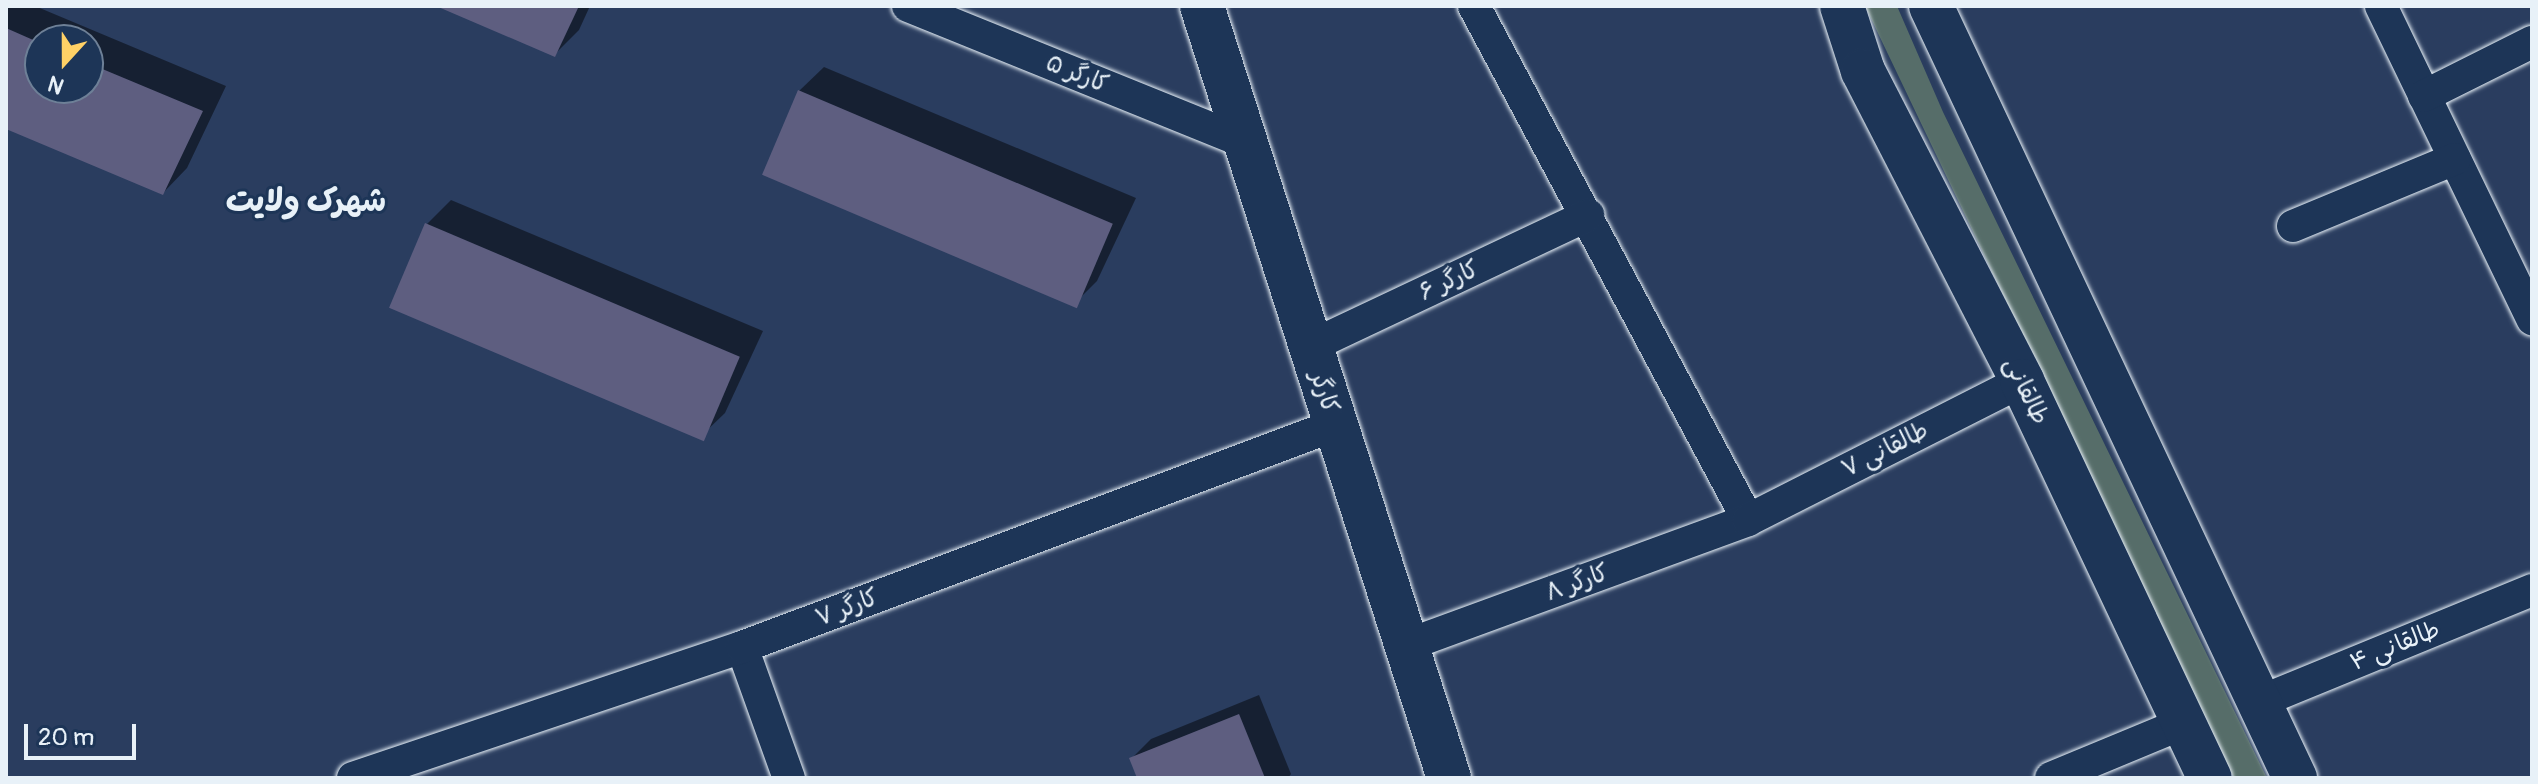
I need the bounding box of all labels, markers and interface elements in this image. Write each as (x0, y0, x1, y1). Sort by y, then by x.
north arrow (24, 24, 104, 104)
street label: کارگر ۵ (1042, 49, 1112, 99)
text: N (44, 69, 68, 100)
district label: شهرک ولایت (226, 182, 386, 220)
street label: کارگر ۶ (1414, 255, 1484, 307)
street label: طالقانی (1997, 353, 2055, 429)
street label: کارگر (1303, 367, 1345, 417)
street label: طالقانی ۷ (1837, 416, 1933, 484)
street label: کارگر ۸ (1542, 558, 1612, 608)
street label: کارگر ۷ (811, 583, 883, 633)
street label: طالقانی ۴ (2346, 615, 2444, 677)
scale bar (28, 708, 140, 758)
text: 20 m (38, 723, 94, 752)

